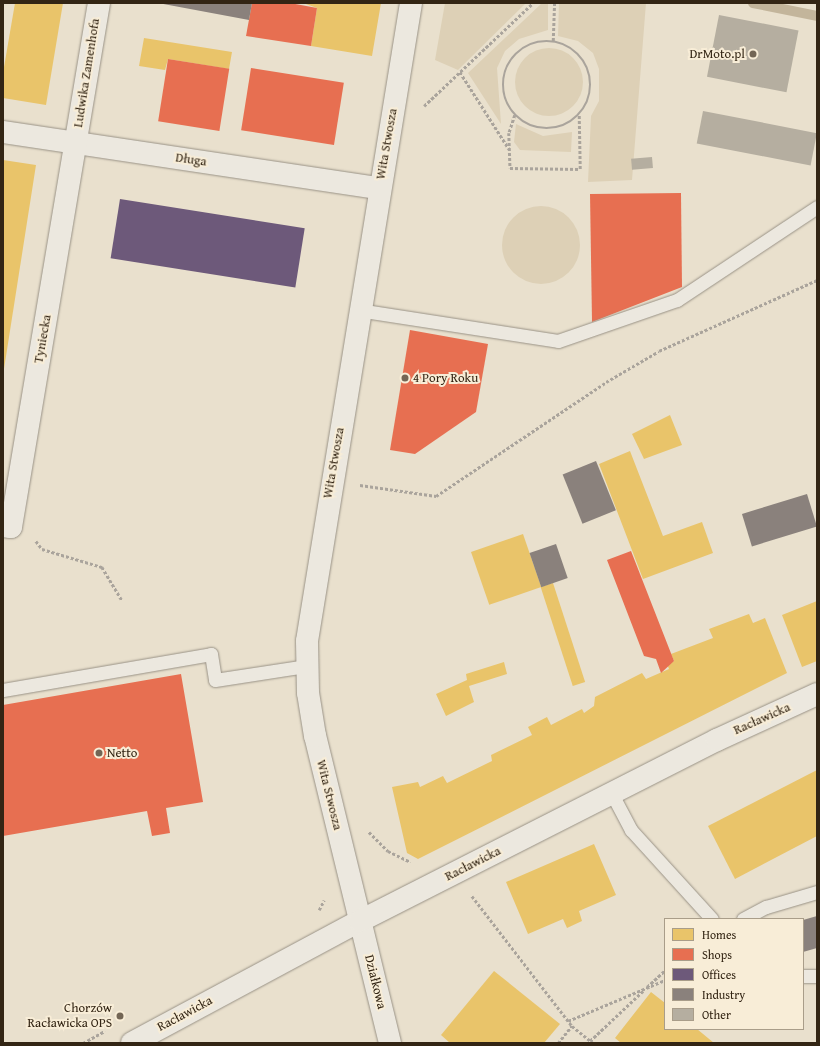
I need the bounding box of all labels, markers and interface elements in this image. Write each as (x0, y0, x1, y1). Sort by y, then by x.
street label: Ludwika Zamenhofa (71, 17, 103, 129)
place label: DrMoto.pl (689, 46, 745, 62)
marker: DrMoto.pl (748, 49, 758, 59)
street label: Wita Stwosza (373, 107, 401, 181)
street label: Długa (174, 150, 208, 170)
street label: Tyniecka (31, 313, 55, 365)
place label: 4 Pory Roku (413, 370, 478, 386)
marker: 4 Pory Roku (400, 373, 410, 383)
street label: Wita Stwosza (320, 426, 348, 500)
street label: Racławicka (731, 700, 793, 738)
place label: Netto (107, 745, 137, 761)
marker: Netto (94, 748, 104, 758)
street label: Wita Stwosza (313, 758, 345, 832)
street label: Racławicka (443, 843, 503, 885)
legend (664, 918, 804, 1030)
text: Homes (702, 926, 736, 943)
text: Shops (702, 946, 732, 963)
street label: Działkowa (361, 953, 389, 1011)
text: Offices (702, 966, 736, 983)
text: Industry (702, 986, 745, 1003)
street label: Racławicka (155, 993, 215, 1035)
place label: Chorzów Racławicka OPS (28, 1001, 112, 1032)
text: Other (702, 1006, 731, 1023)
marker: Chorzów Racławicka OPS (115, 1011, 125, 1021)

